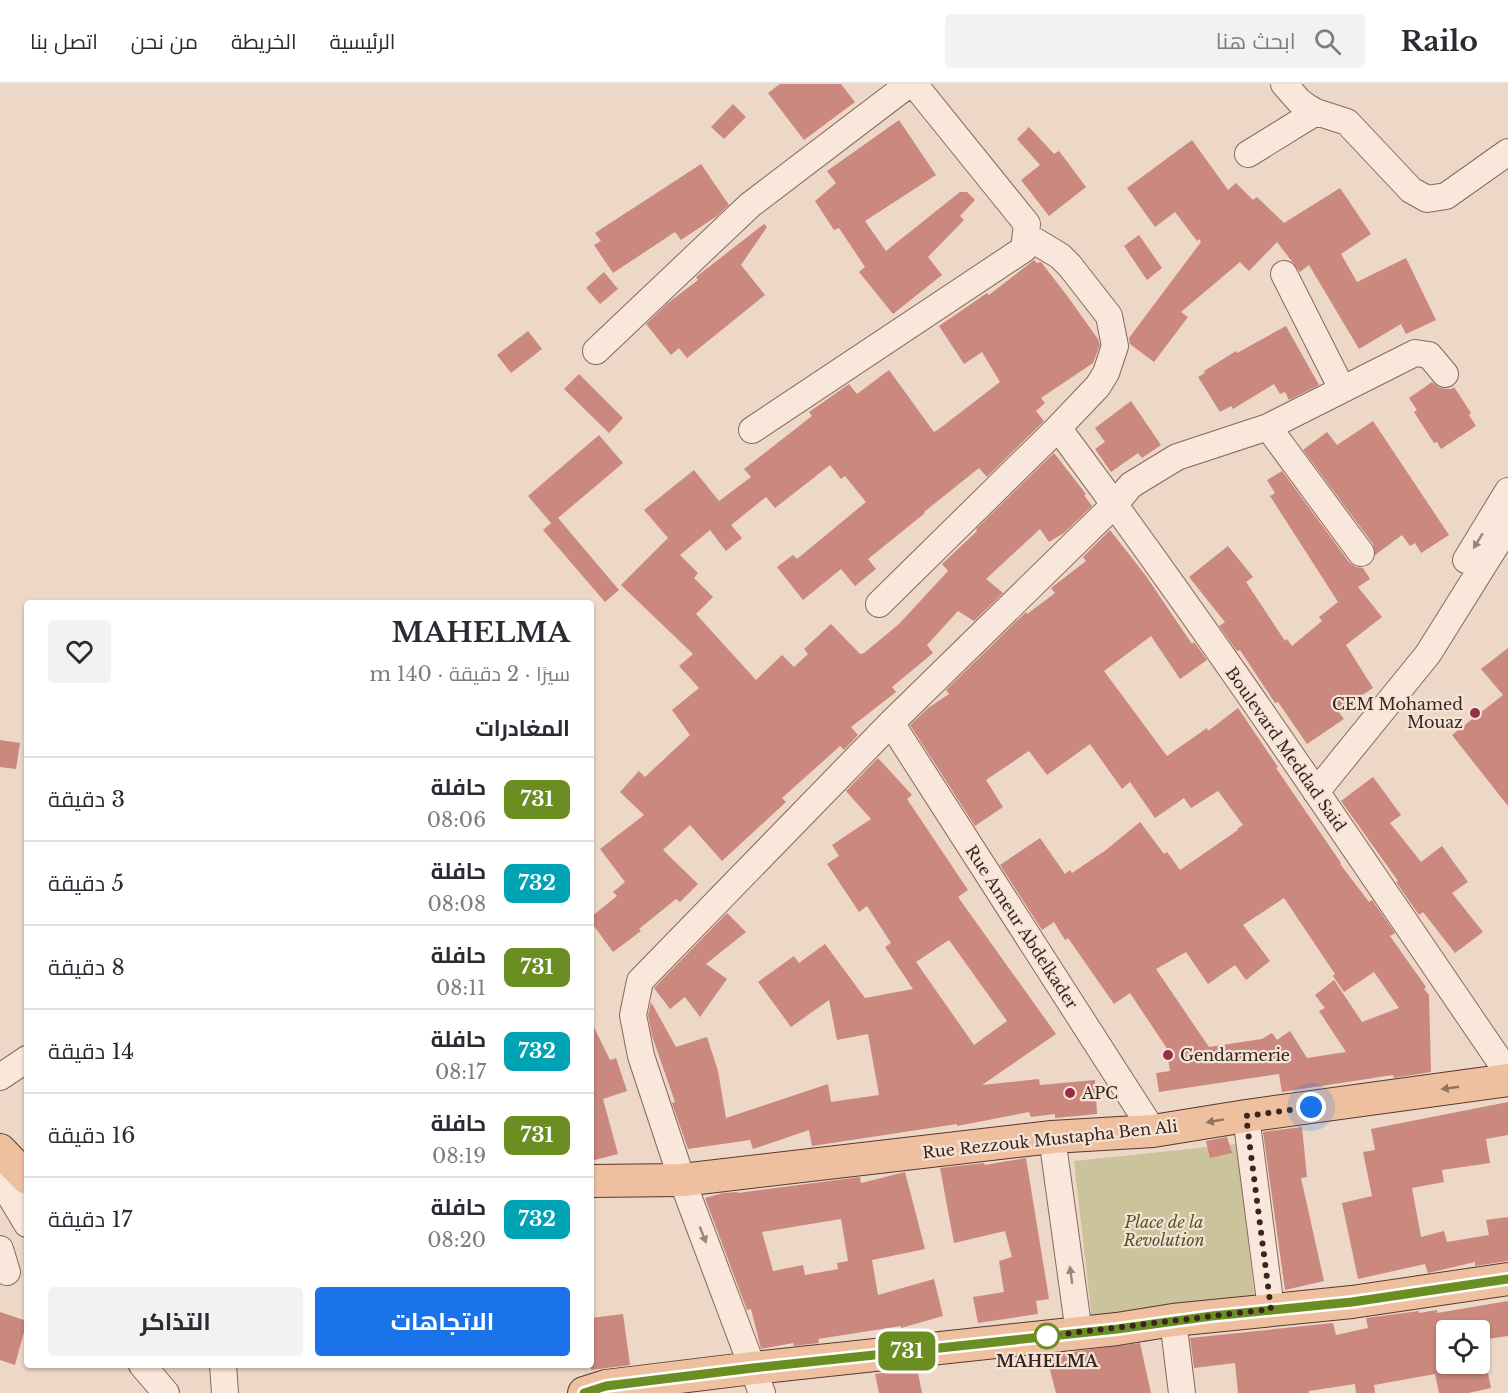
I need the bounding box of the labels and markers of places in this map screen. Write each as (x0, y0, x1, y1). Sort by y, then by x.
place label: CEM Mohamed Mouaz (1332, 694, 1463, 732)
marker: CEM Mohamed Mouaz (1468, 706, 1482, 720)
place label: Gendarmerie (1180, 1045, 1290, 1065)
marker: Gendarmerie (1161, 1048, 1175, 1062)
place label: APC (1081, 1083, 1118, 1103)
marker: APC (1063, 1086, 1077, 1100)
marker: MAHELMA (1034, 1323, 1060, 1349)
place label: MAHELMA (996, 1351, 1099, 1371)

